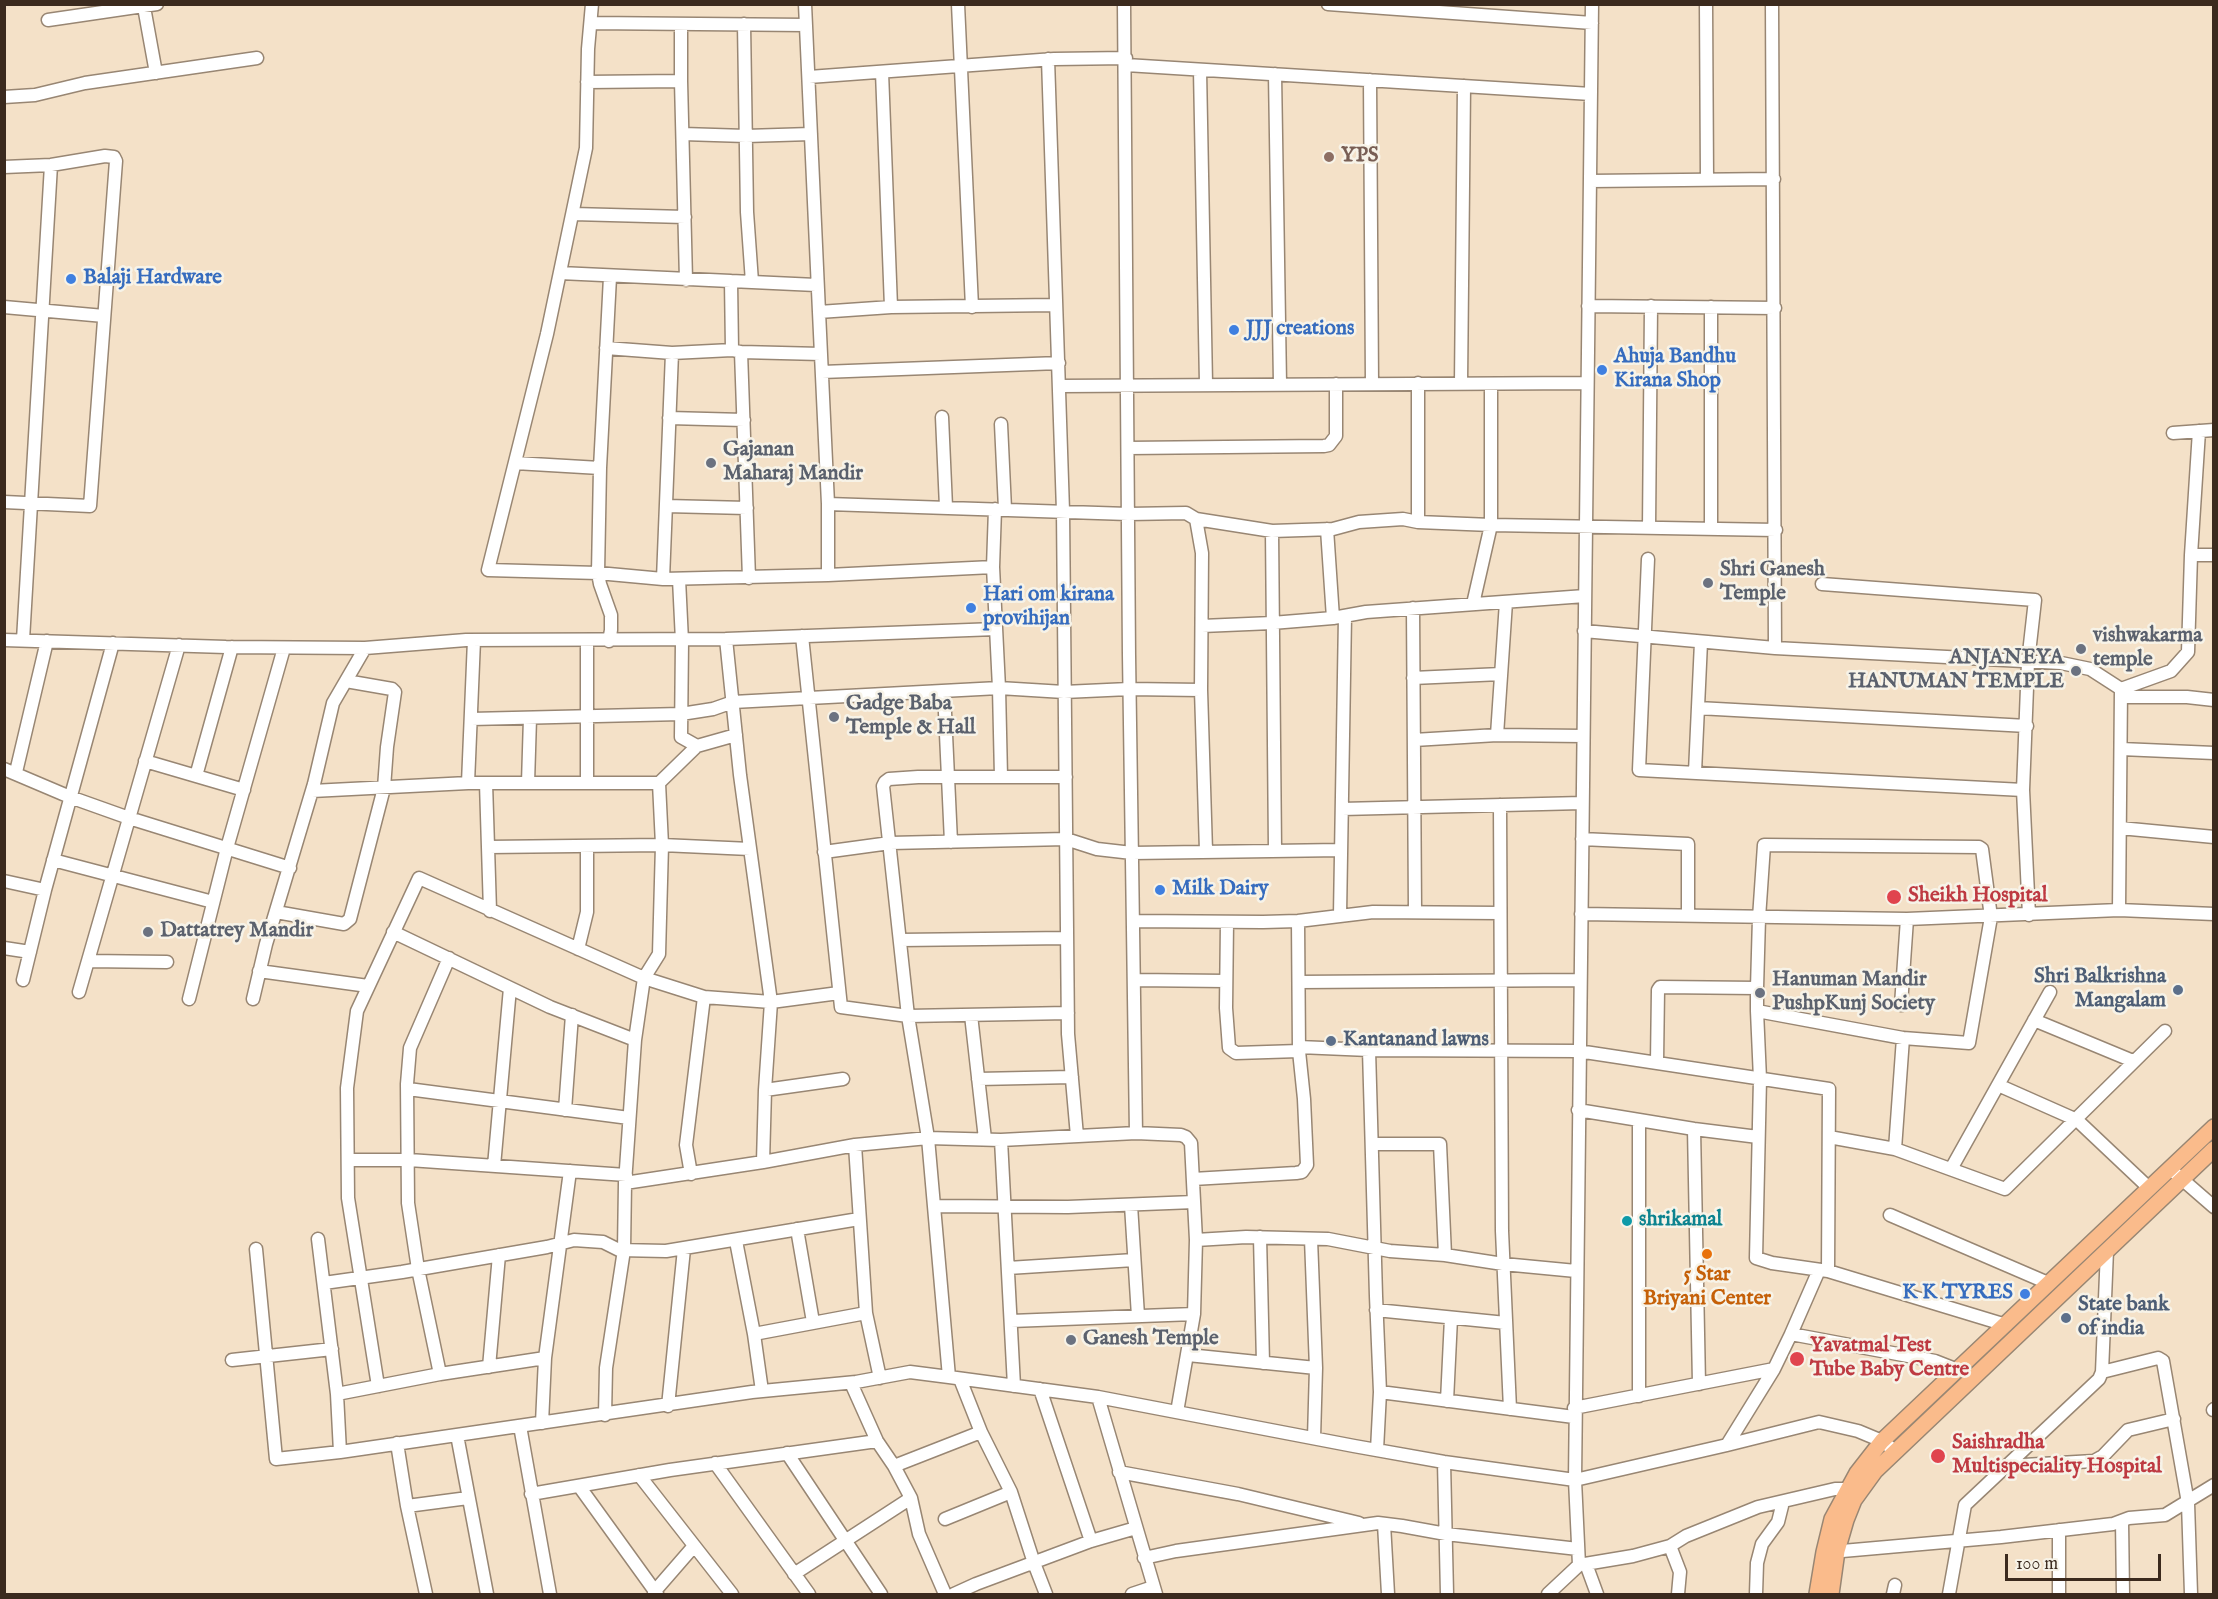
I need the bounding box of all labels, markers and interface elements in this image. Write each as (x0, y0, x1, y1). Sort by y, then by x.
place label: YPS (1341, 144, 1379, 170)
marker: YPS (1322, 150, 1336, 164)
place label: Balaji Hardware (83, 266, 222, 292)
marker: Balaji Hardware (64, 272, 78, 286)
place label: JJJ creations (1246, 317, 1354, 343)
marker: JJJ creations (1227, 323, 1241, 337)
place label: Ahuja Bandhu Kirana Shop (1614, 345, 1736, 395)
marker: Ahuja Bandhu Kirana Shop (1595, 363, 1609, 377)
place label: Gajanan Maharaj Mandir (723, 438, 863, 488)
marker: Gajanan Maharaj Mandir (704, 456, 718, 470)
place label: Shri Ganesh Temple (1720, 558, 1825, 608)
marker: Shri Ganesh Temple (1701, 576, 1715, 590)
place label: Hari om kirana provihijan (983, 583, 1114, 633)
marker: Hari om kirana provihijan (964, 601, 978, 615)
place label: vishwakarma temple (2093, 624, 2202, 674)
marker: vishwakarma temple (2074, 642, 2088, 656)
place label: ANJANEYA HANUMAN TEMPLE (1848, 646, 2064, 696)
marker: ANJANEYA HANUMAN TEMPLE (2069, 664, 2083, 678)
place label: Gadge Baba Temple & Hall (846, 692, 975, 742)
marker: Gadge Baba Temple & Hall (827, 710, 841, 724)
place label: Milk Dairy (1172, 877, 1269, 903)
marker: Milk Dairy (1153, 883, 1167, 897)
place label: Sheikh Hospital (1908, 884, 2047, 910)
marker: Sheikh Hospital (1885, 888, 1903, 906)
place label: Dattatrey Mandir (160, 919, 313, 945)
marker: Dattatrey Mandir (141, 925, 155, 939)
place label: Shri Balkrishna Mangalam (2034, 965, 2166, 1015)
place label: Hanuman Mandir PushpKunj Society (1772, 968, 1935, 1018)
marker: Shri Balkrishna Mangalam (2171, 983, 2185, 997)
marker: Hanuman Mandir PushpKunj Society (1753, 986, 1767, 1000)
place label: Kantanand lawns (1343, 1028, 1489, 1054)
marker: Kantanand lawns (1324, 1034, 1338, 1048)
place label: shrikamal (1639, 1208, 1722, 1234)
marker: shrikamal (1620, 1214, 1634, 1228)
marker: 5 Star Briyani Center (1700, 1247, 1714, 1261)
place label: 5 Star Briyani Center (1643, 1263, 1771, 1313)
place label: K K TYRES (1902, 1281, 2013, 1307)
marker: K K TYRES (2018, 1287, 2032, 1301)
place label: State bank of india (2078, 1293, 2169, 1343)
marker: State bank of india (2059, 1311, 2073, 1325)
place label: Ganesh Temple (1083, 1327, 1219, 1353)
marker: Ganesh Temple (1064, 1333, 1078, 1347)
place label: Yavatmal Test Tube Baby Centre (1810, 1334, 1969, 1384)
marker: Yavatmal Test Tube Baby Centre (1788, 1350, 1806, 1368)
place label: Saishradha Multispeciality Hospital (1952, 1431, 2162, 1481)
marker: Saishradha Multispeciality Hospital (1929, 1447, 1947, 1465)
scale bar (2008, 1542, 2164, 1580)
text: 100 m (2016, 1553, 2058, 1576)

